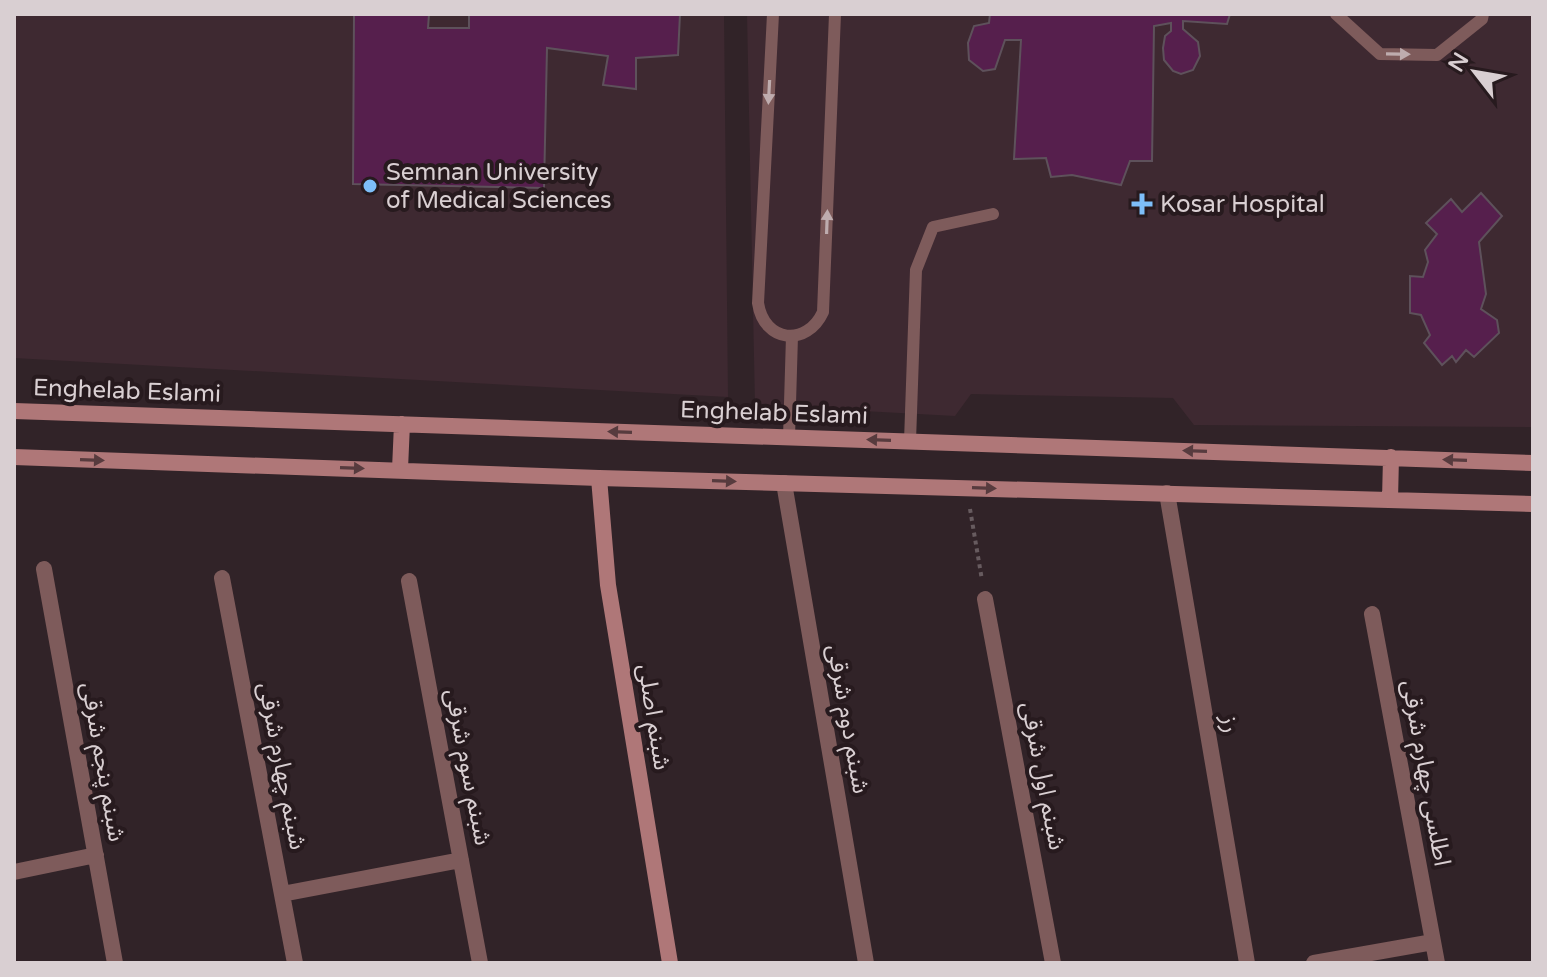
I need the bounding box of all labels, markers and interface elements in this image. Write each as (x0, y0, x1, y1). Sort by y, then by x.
north arrow (1435, 32, 1515, 112)
one-way arrow (1386, 48, 1411, 60)
text: N (1443, 48, 1474, 76)
one-way arrow (763, 80, 776, 105)
place label: Semnan University of Medical Sciences (386, 158, 611, 215)
marker: Semnan University of Medical Sciences (361, 177, 379, 195)
place label: Kosar Hospital (1160, 190, 1325, 219)
marker: Kosar Hospital (1131, 193, 1153, 215)
one-way arrow (820, 209, 833, 234)
street label: Enghelab Eslami (32, 373, 222, 409)
street label: Enghelab Eslami (679, 395, 869, 431)
one-way arrow (607, 425, 632, 438)
one-way arrow (866, 434, 891, 447)
one-way arrow (1182, 444, 1207, 457)
one-way arrow (80, 453, 105, 466)
one-way arrow (1442, 453, 1467, 466)
one-way arrow (340, 461, 365, 474)
one-way arrow (712, 475, 737, 488)
one-way arrow (971, 481, 997, 494)
street label: شبنم دوم شرقی (818, 642, 875, 796)
street label: شبنم اصلی (629, 662, 677, 773)
street label: اطلسی چهارم شرقی (1392, 678, 1457, 869)
street label: شبنم پنجم شرقی (73, 680, 131, 844)
street label: شبنم چهارم شرقی (249, 680, 312, 853)
street label: شبنم سوم شرقی (436, 686, 497, 848)
street label: شبنم اول شرقی (1012, 699, 1072, 853)
street label: رز (1214, 712, 1246, 735)

